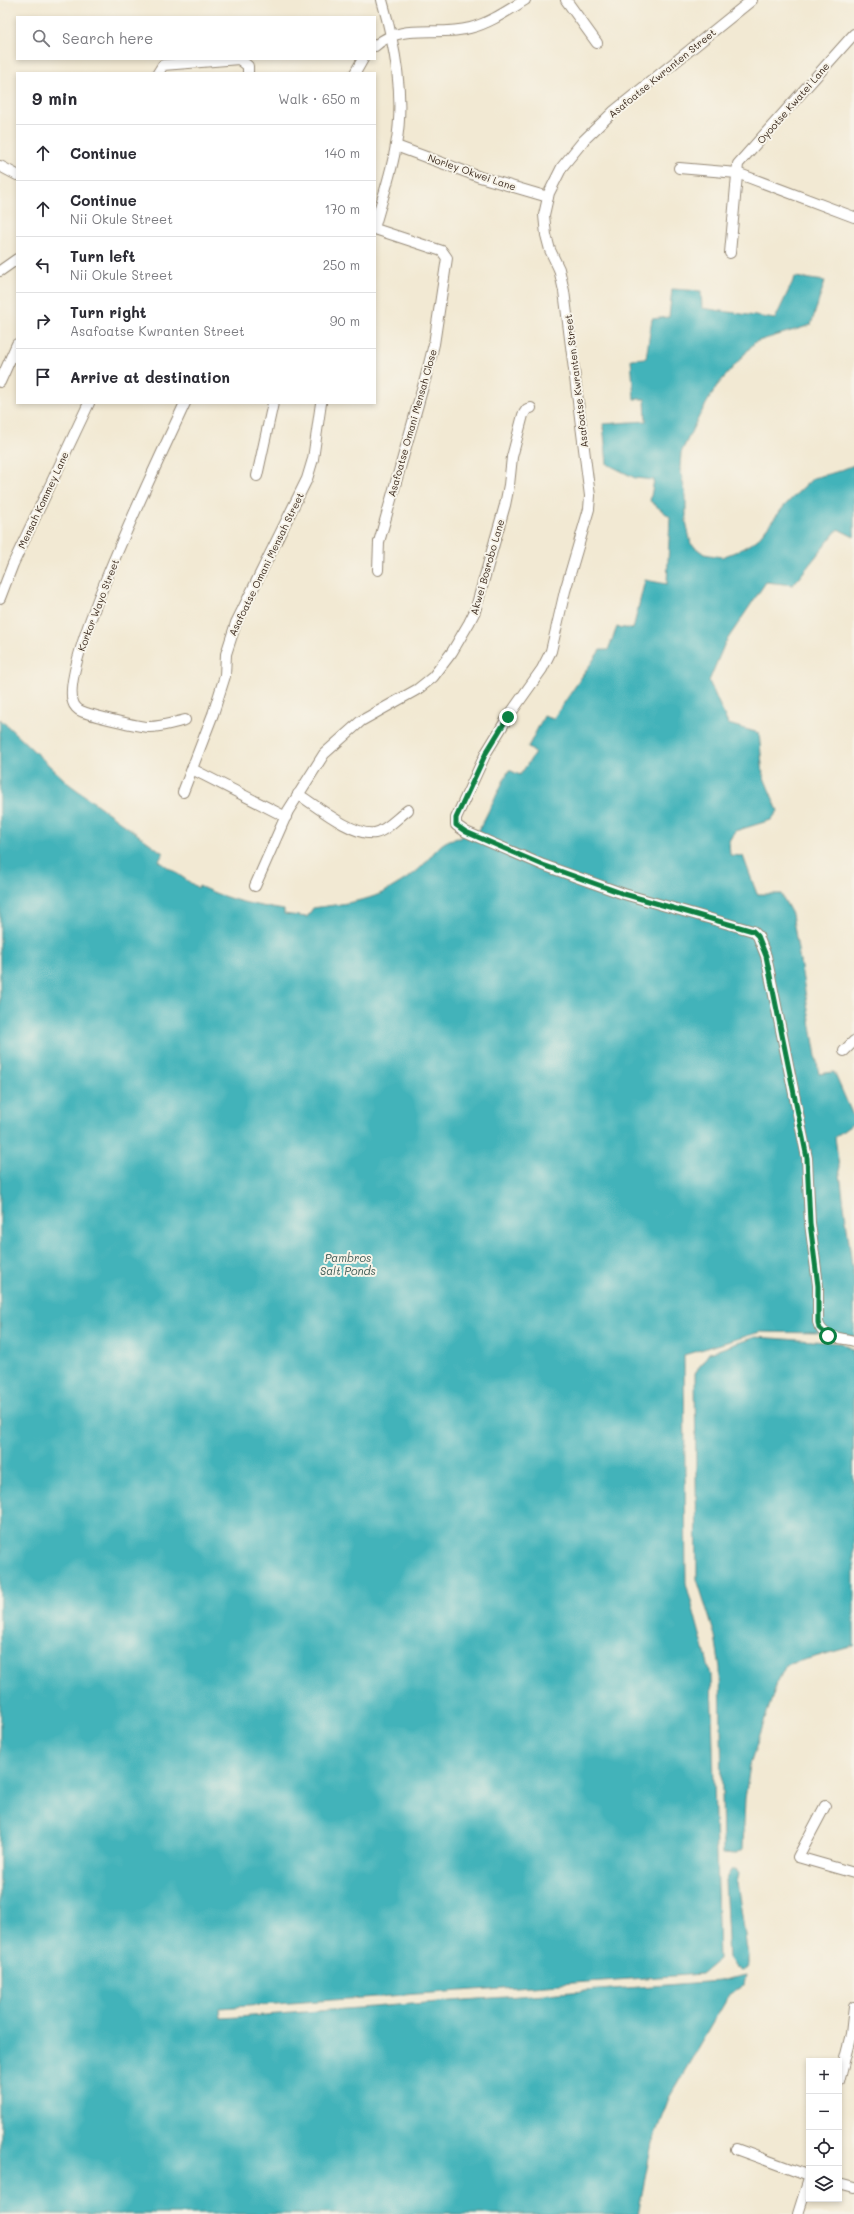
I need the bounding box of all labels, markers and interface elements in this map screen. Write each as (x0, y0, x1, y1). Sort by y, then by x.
search box (16, 16, 376, 60)
street label: Asafoatse Kwranten Street (605, 25, 719, 121)
icon: search (30, 27, 52, 49)
text: Search here (62, 28, 153, 48)
street label: Oyootse Kwatei Lane (754, 59, 832, 147)
text: 9 min (32, 87, 77, 109)
text: Walk · 650 m (278, 90, 360, 107)
icon: ahead (32, 142, 54, 164)
text: Continue (70, 143, 137, 163)
text: 140 m (324, 144, 360, 161)
street label: Norley Okwei Lane (426, 150, 518, 194)
text: Continue (70, 190, 137, 210)
icon: ahead (32, 198, 54, 220)
text: 170 m (324, 200, 360, 217)
text: Nii Okule Street (70, 210, 173, 227)
text: Turn left (70, 246, 135, 266)
icon: left (32, 254, 54, 276)
text: 250 m (323, 256, 360, 273)
text: Nii Okule Street (70, 266, 173, 283)
text: Turn right (70, 302, 147, 322)
icon: right (32, 310, 54, 332)
text: 90 m (330, 312, 360, 329)
street label: Asafoatse Kwranten Street (561, 313, 591, 449)
text: Asafoatse Kwranten Street (70, 322, 245, 339)
street label: Asafoatse Omani Mensah Close (384, 348, 440, 498)
icon: arrive (32, 366, 54, 388)
text: Arrive at destination (70, 367, 230, 387)
street label: Mensah Kommey Lane (14, 449, 72, 551)
street label: Asafoatse Omani Mensah Street (225, 490, 307, 638)
street label: Akwei Bosrobo Lane (467, 517, 507, 617)
street label: Korkor Wayo Street (74, 557, 122, 653)
route end (499, 708, 517, 726)
water label: Pambros Salt Ponds (320, 1250, 376, 1278)
route start (819, 1327, 837, 1345)
map controls (806, 2058, 842, 2202)
button: + (806, 2058, 842, 2094)
button: − (806, 2094, 842, 2130)
button: locate (806, 2130, 842, 2166)
button: layers (806, 2166, 842, 2202)

